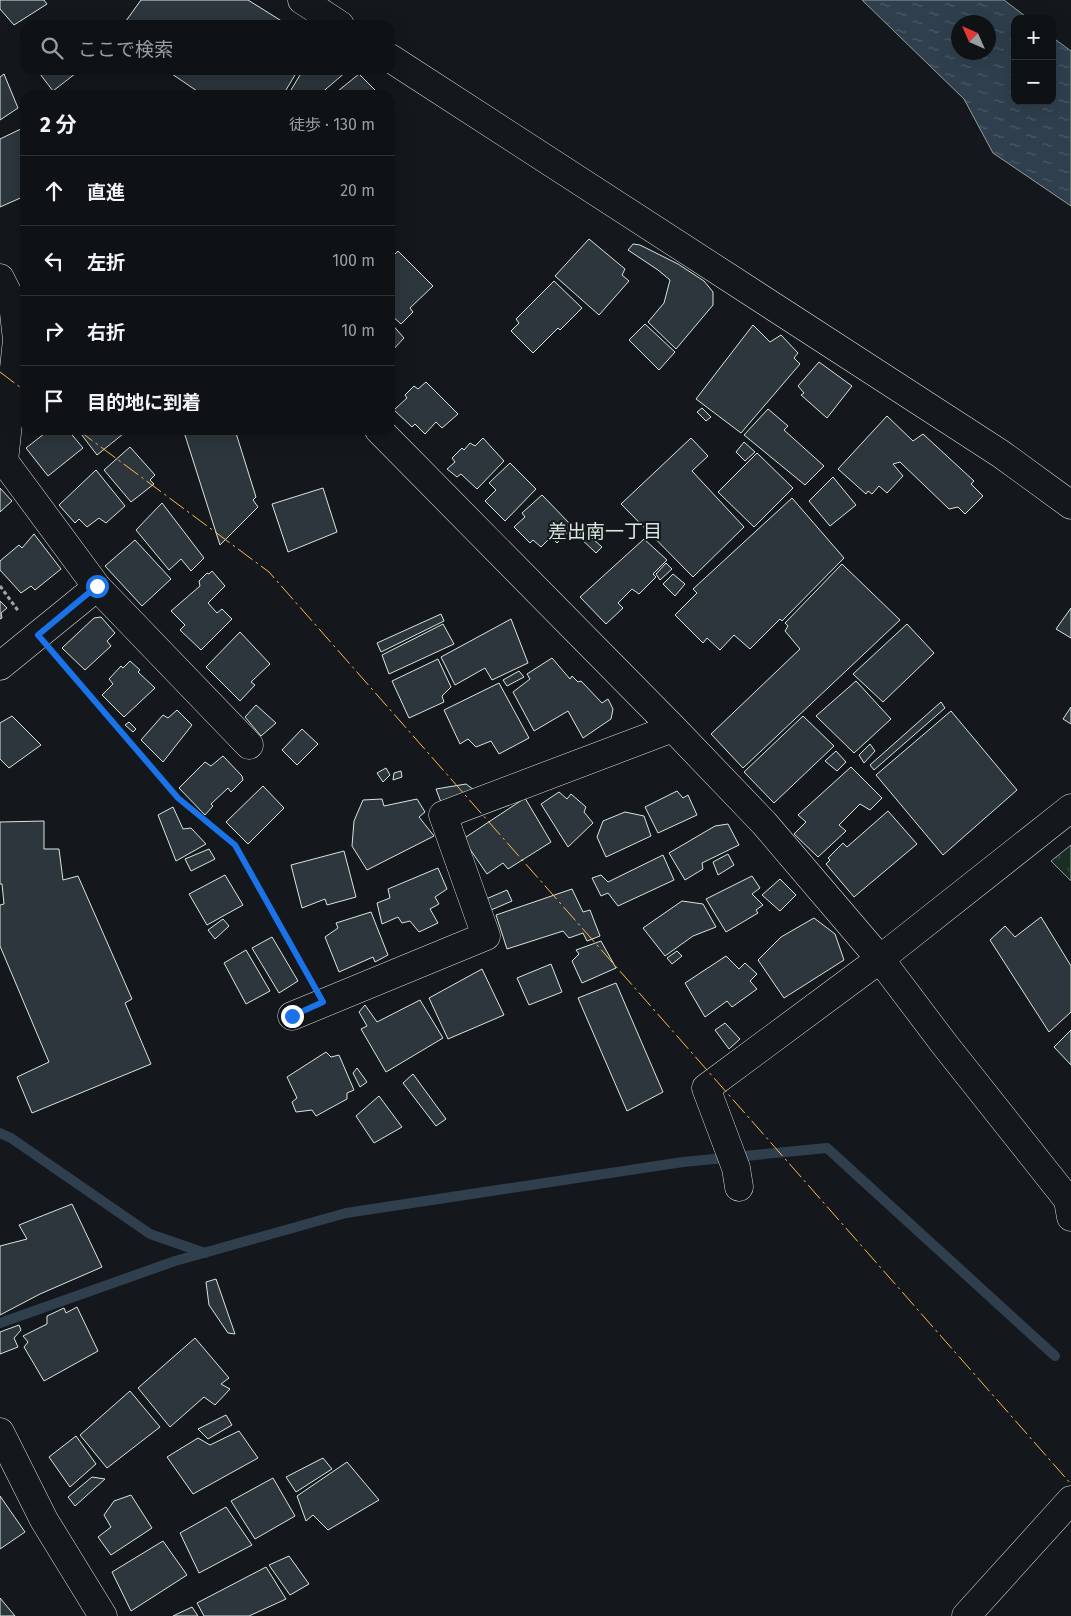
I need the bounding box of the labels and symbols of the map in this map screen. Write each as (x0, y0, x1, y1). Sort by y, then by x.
north arrow (951, 15, 996, 60)
district label: 差出南一丁目 (548, 520, 662, 543)
route start (86, 575, 109, 598)
route end (281, 1005, 304, 1028)

